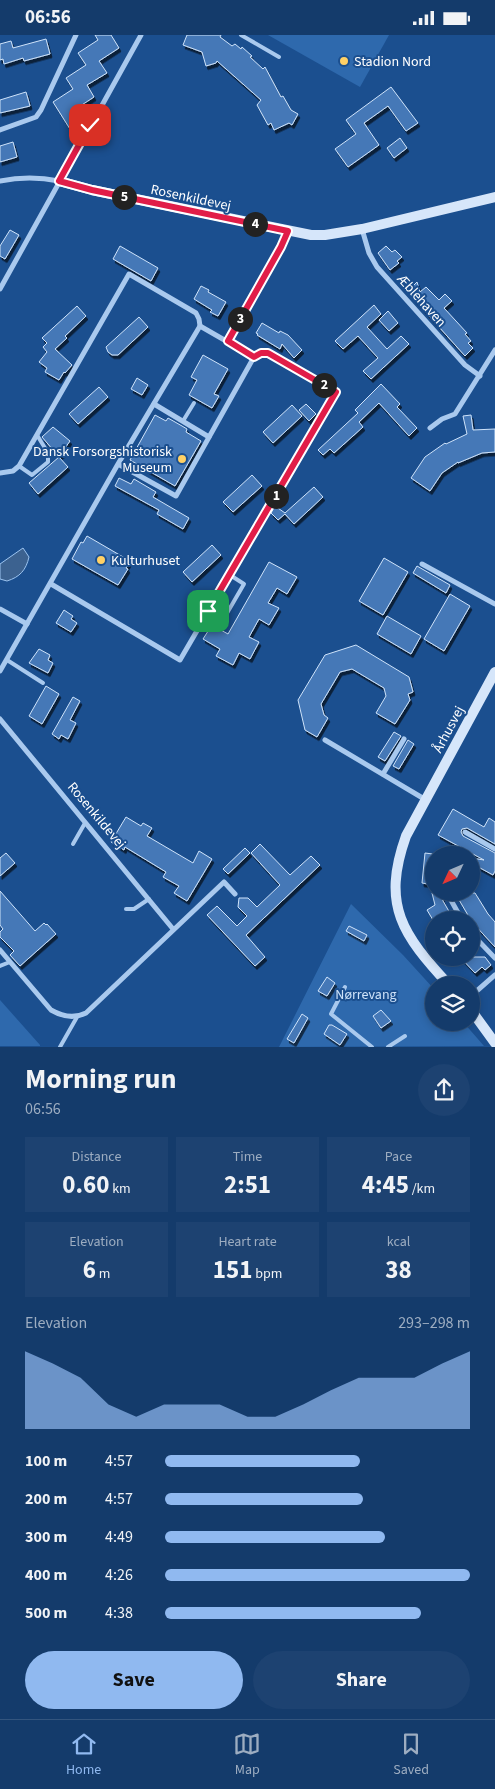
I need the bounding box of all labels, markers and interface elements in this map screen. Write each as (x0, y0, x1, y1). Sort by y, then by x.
text: 06:56 (25, 4, 71, 31)
place label: Stadion Nord (354, 52, 431, 72)
marker: Stadion Nord (338, 55, 350, 67)
pin (69, 104, 111, 146)
icon: check (76, 111, 104, 139)
street label: Rosenkildevej (149, 180, 233, 216)
pin: 5 (112, 185, 136, 209)
text: 5 (121, 187, 128, 207)
pin: 4 (242, 211, 268, 237)
text: 4 (252, 214, 259, 234)
street label: Æblehaven (392, 270, 451, 332)
pin: 3 (228, 307, 252, 331)
text: 3 (237, 309, 244, 329)
pin: 2 (312, 373, 336, 397)
text: 2 (321, 375, 328, 395)
place label: Dansk Forsorgshistorisk Museum (33, 442, 172, 478)
marker: Dansk Forsorgshistorisk Museum (176, 453, 188, 465)
pin: 1 (264, 483, 288, 509)
text: 1 (273, 486, 280, 506)
place label: Kulturhuset (111, 551, 180, 571)
marker: Kulturhuset (95, 554, 107, 566)
pin (187, 590, 229, 632)
icon: arrive (194, 597, 222, 625)
street label: Århusvej (428, 702, 470, 756)
street label: Rosenkildevej (62, 778, 130, 853)
north arrow (425, 846, 480, 901)
map controls (425, 846, 480, 1031)
button: locate (425, 911, 480, 966)
button: layers (425, 976, 480, 1031)
park label: Nørrevang (335, 985, 397, 1005)
text: Morning run (25, 1059, 176, 1099)
button: share (418, 1064, 470, 1116)
text: 06:56 (25, 1098, 61, 1120)
text: Distance (72, 1147, 121, 1167)
text: Time (233, 1147, 262, 1167)
text: Pace (385, 1147, 412, 1167)
text: 0.60 (62, 1167, 109, 1203)
text: 2:51 (224, 1167, 271, 1203)
text: 4:45 (362, 1167, 409, 1203)
text: km (109, 1179, 131, 1199)
text: /km (409, 1179, 435, 1199)
text: Elevation (69, 1232, 124, 1252)
text: Heart rate (218, 1232, 277, 1252)
text: kcal (387, 1232, 410, 1252)
text: 6 (83, 1252, 96, 1288)
text: 151 (213, 1252, 252, 1288)
text: 38 (385, 1252, 412, 1288)
text: m (96, 1264, 110, 1284)
text: bpm (252, 1264, 282, 1284)
text: Elevation (25, 1312, 87, 1334)
text: 293–298 m (398, 1312, 470, 1334)
text: 100 m (25, 1450, 67, 1472)
text: 4:57 (105, 1450, 133, 1472)
text: 200 m (25, 1488, 67, 1510)
text: 4:57 (105, 1488, 133, 1510)
text: 300 m (25, 1526, 67, 1548)
text: 4:49 (105, 1526, 133, 1548)
text: 400 m (25, 1564, 67, 1586)
text: 4:26 (105, 1564, 133, 1586)
text: 500 m (25, 1602, 67, 1624)
text: 4:38 (105, 1602, 133, 1624)
button: Save (25, 1651, 243, 1709)
button: Share (253, 1651, 470, 1709)
tab: Home (66, 1730, 101, 1780)
tab: Map (233, 1730, 261, 1780)
tab: Saved (393, 1730, 429, 1780)

